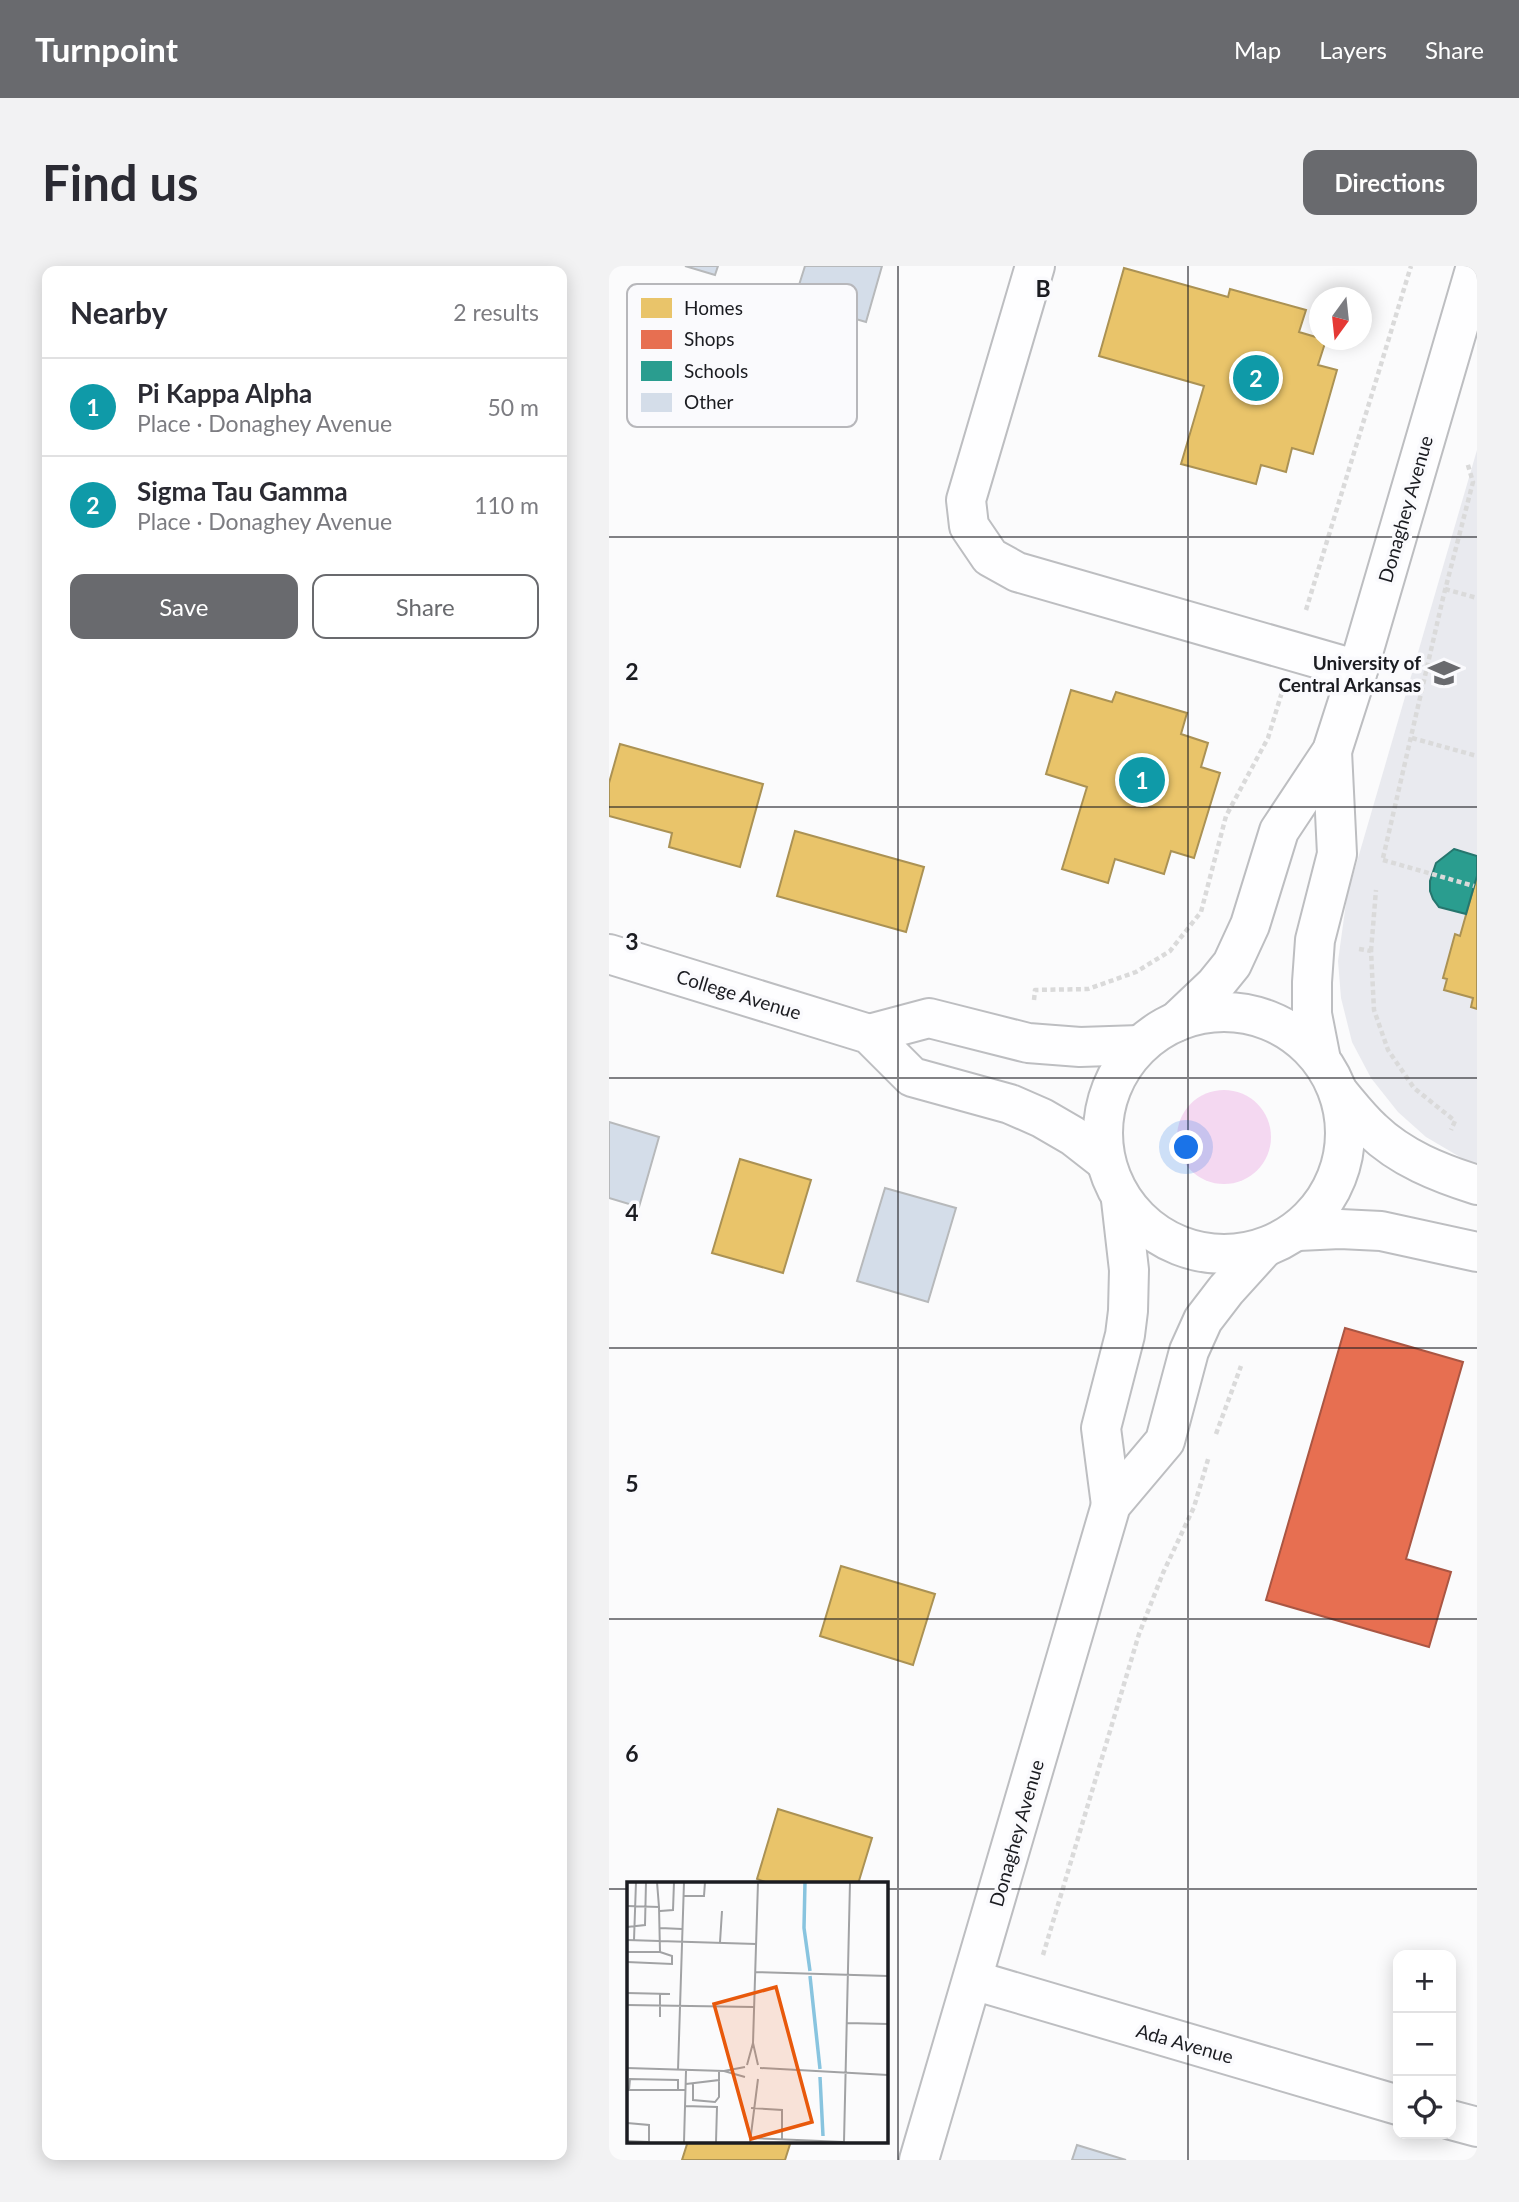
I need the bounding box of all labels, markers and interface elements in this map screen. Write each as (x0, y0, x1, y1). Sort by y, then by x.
text: Turnpoint (35, 29, 178, 69)
text: Map (1234, 35, 1281, 64)
text: Layers (1319, 35, 1387, 64)
text: Share (1425, 35, 1484, 64)
button: Directions (1303, 150, 1477, 215)
text: Find us (42, 153, 199, 211)
text: B (1035, 274, 1051, 302)
legend (627, 284, 857, 427)
north arrow (1309, 287, 1372, 350)
text: Nearby (70, 294, 168, 330)
text: Homes (684, 296, 743, 319)
text: 2 results (453, 298, 539, 326)
text: Shops (684, 327, 734, 350)
pin: 2 (1233, 352, 1279, 404)
text: Schools (684, 359, 748, 382)
text: Pi Kappa Alpha (137, 377, 312, 409)
text: Other (684, 390, 734, 413)
text: 1 (86, 393, 100, 421)
text: 50 m (488, 393, 539, 421)
text: Place · Donaghey Avenue (137, 409, 392, 437)
street label: Donaghey Avenue (1373, 433, 1437, 585)
text: Sigma Tau Gamma (137, 475, 348, 507)
text: 2 (86, 491, 100, 519)
text: 110 m (474, 491, 539, 519)
text: Place · Donaghey Avenue (137, 507, 392, 535)
button: Save (70, 574, 298, 639)
button: Share (312, 574, 539, 639)
place label: University of Central Arkansas (1278, 651, 1421, 696)
school or university icon: University of Central Arkansas (1427, 656, 1461, 690)
text: 2 (625, 657, 639, 685)
pin: 1 (1119, 754, 1165, 806)
text: 3 (625, 927, 639, 955)
street label: College Avenue (674, 964, 804, 1024)
your location (1169, 1130, 1203, 1164)
text: 4 (625, 1198, 639, 1226)
text: 5 (625, 1469, 639, 1497)
text: 6 (625, 1739, 639, 1767)
street label: Donaghey Avenue (984, 1757, 1048, 1909)
inset map (627, 1882, 887, 2142)
map controls (1393, 1950, 1456, 2139)
button: + (1393, 1950, 1456, 2013)
button: − (1393, 2013, 1456, 2076)
street label: Ada Avenue (1134, 2018, 1236, 2068)
button: locate (1393, 2076, 1456, 2139)

